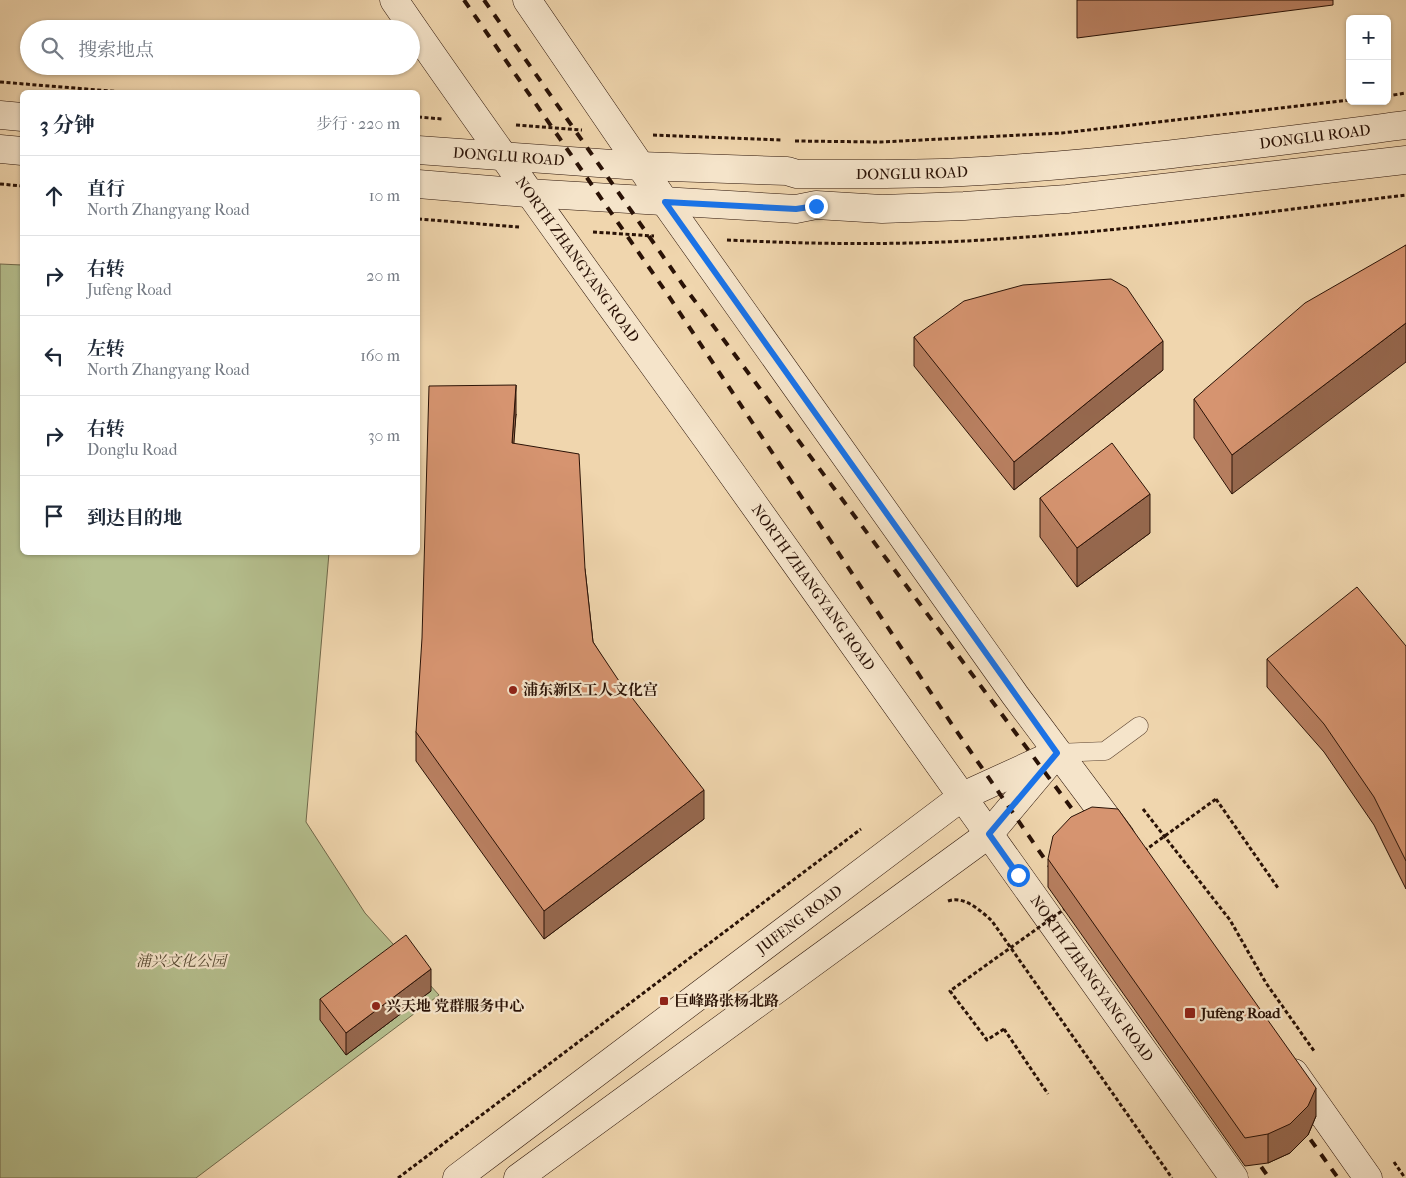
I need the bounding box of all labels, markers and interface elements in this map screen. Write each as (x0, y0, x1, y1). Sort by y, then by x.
map controls (1346, 15, 1391, 105)
button: + (1346, 15, 1391, 60)
search box (20, 20, 420, 75)
icon: search (38, 34, 66, 62)
text: 搜索地点 (78, 39, 154, 61)
button: − (1346, 60, 1391, 105)
text: 3 分钟 (40, 113, 95, 137)
text: 步行 · 220 m (316, 114, 400, 133)
street label: DONGLU ROAD (1258, 121, 1372, 153)
street label: DONGLU ROAD (452, 144, 565, 170)
street label: DONGLU ROAD (856, 163, 968, 183)
street label: NORTH ZHANGYANG ROAD (512, 173, 643, 346)
text: 直行 (87, 178, 125, 200)
icon: ahead (40, 182, 68, 210)
text: 10 m (369, 186, 400, 205)
route end (805, 195, 828, 218)
text: North Zhangyang Road (87, 200, 250, 219)
text: 右转 (87, 258, 125, 280)
icon: right (40, 262, 68, 290)
text: 20 m (366, 266, 400, 285)
text: Jufeng Road (87, 280, 172, 299)
text: 左转 (87, 338, 125, 360)
icon: left (40, 342, 68, 370)
text: 160 m (360, 346, 400, 365)
text: North Zhangyang Road (87, 360, 250, 379)
text: 右转 (87, 418, 125, 440)
icon: right (40, 422, 68, 450)
text: 30 m (368, 426, 400, 445)
text: Donglu Road (87, 440, 177, 459)
street label: NORTH ZHANGYANG ROAD (748, 501, 879, 674)
icon: arrive (40, 502, 68, 530)
text: 到达目的地 (87, 507, 182, 529)
place label: 浦东新区工人文化宫 (523, 681, 658, 699)
marker: 浦东新区工人文化宫 (507, 684, 519, 696)
route start (1007, 864, 1030, 887)
street label: JUFENG ROAD (752, 881, 846, 958)
street label: NORTH ZHANGYANG ROAD (1027, 892, 1157, 1065)
park label: 浦兴文化公园 (136, 952, 228, 970)
place label: 巨峰路张杨北路 (674, 992, 779, 1010)
marker: 巨峰路张杨北路 (658, 995, 670, 1007)
place label: 兴天地 党群服务中心 (386, 997, 524, 1015)
marker: 兴天地 党群服务中心 (370, 1000, 382, 1012)
place label: Jufeng Road (1199, 1004, 1281, 1022)
marker: Jufeng Road (1183, 1006, 1197, 1020)

